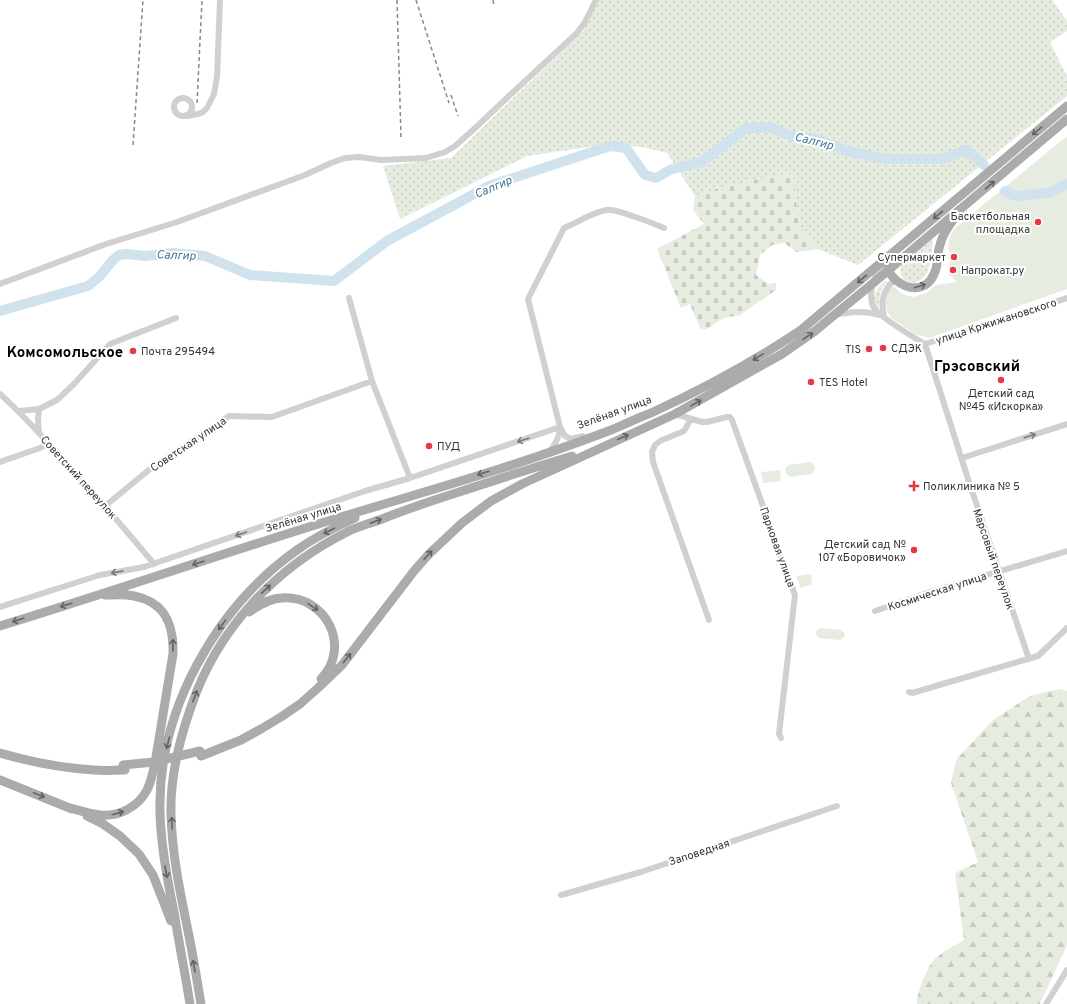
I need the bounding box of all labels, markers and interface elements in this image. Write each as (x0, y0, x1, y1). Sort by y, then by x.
one-way arrow (1032, 127, 1043, 136)
water label: Салгир (793, 129, 835, 155)
water label: Салгир (472, 173, 515, 203)
one-way arrow (984, 180, 995, 189)
place label: Баскетбольная площадка (951, 210, 1030, 237)
one-way arrow (933, 211, 943, 220)
marker: Баскетбольная площадка (1033, 217, 1043, 227)
water label: Салгир (156, 247, 196, 265)
place label: Супермаркет (878, 251, 946, 265)
marker: Супермаркет (949, 252, 959, 262)
place label: Напрокат.ру (961, 264, 1024, 278)
marker: Напрокат.ру (948, 265, 958, 275)
one-way arrow (857, 275, 867, 284)
one-way arrow (914, 282, 927, 289)
street label: улица Кржижановского (934, 296, 1059, 348)
one-way arrow (802, 332, 813, 340)
place label: СДЭК (891, 342, 922, 356)
place label: TIS (845, 343, 861, 357)
marker: СДЭК (878, 343, 888, 353)
district label: Комсомольское (7, 344, 123, 363)
marker: TIS (864, 344, 874, 354)
place label: Почта 295494 (141, 345, 215, 359)
marker: Почта 295494 (128, 346, 138, 356)
one-way arrow (752, 354, 764, 362)
district label: Грэсовский (934, 358, 1020, 377)
marker: Детский сад №45 «Искорка» (996, 375, 1006, 385)
place label: TES Hotel (819, 376, 868, 390)
marker: TES Hotel (806, 377, 816, 387)
place label: Детский сад №45 «Искорка» (959, 387, 1044, 414)
street label: Зелёная улица (575, 393, 654, 433)
one-way arrow (690, 398, 702, 406)
street label: Советская улица (148, 414, 229, 475)
one-way arrow (1024, 432, 1037, 439)
street label: Советский переулок (37, 433, 119, 522)
one-way arrow (617, 433, 629, 440)
one-way arrow (517, 437, 530, 444)
place label: ПУД (437, 440, 460, 454)
marker: ПУД (424, 441, 434, 451)
one-way arrow (477, 470, 490, 477)
marker: Поликлиника № 5 (908, 480, 920, 492)
place label: Поликлиника № 5 (923, 480, 1020, 494)
street label: Зелёная улица (264, 500, 343, 536)
street label: Парковая улица (756, 505, 798, 590)
street label: Марсовый переулок (969, 507, 1017, 612)
one-way arrow (369, 517, 382, 524)
one-way arrow (323, 528, 335, 535)
one-way arrow (234, 531, 247, 538)
place label: Детский сад № 107 «Боровичок» (818, 538, 906, 565)
marker: Детский сад № 107 «Боровичок» (909, 545, 919, 555)
one-way arrow (423, 550, 432, 561)
one-way arrow (192, 560, 205, 567)
one-way arrow (110, 568, 123, 576)
street label: Космическая улица (886, 569, 989, 615)
one-way arrow (261, 584, 271, 594)
one-way arrow (60, 602, 73, 609)
one-way arrow (307, 603, 318, 611)
one-way arrow (12, 617, 25, 624)
one-way arrow (218, 619, 226, 630)
one-way arrow (169, 639, 177, 652)
one-way arrow (343, 652, 352, 663)
one-way arrow (191, 691, 199, 703)
one-way arrow (164, 736, 171, 749)
one-way arrow (32, 792, 44, 800)
one-way arrow (112, 809, 125, 816)
one-way arrow (168, 817, 175, 830)
street label: Заповедная (667, 836, 732, 869)
one-way arrow (162, 865, 170, 878)
one-way arrow (190, 960, 198, 973)

